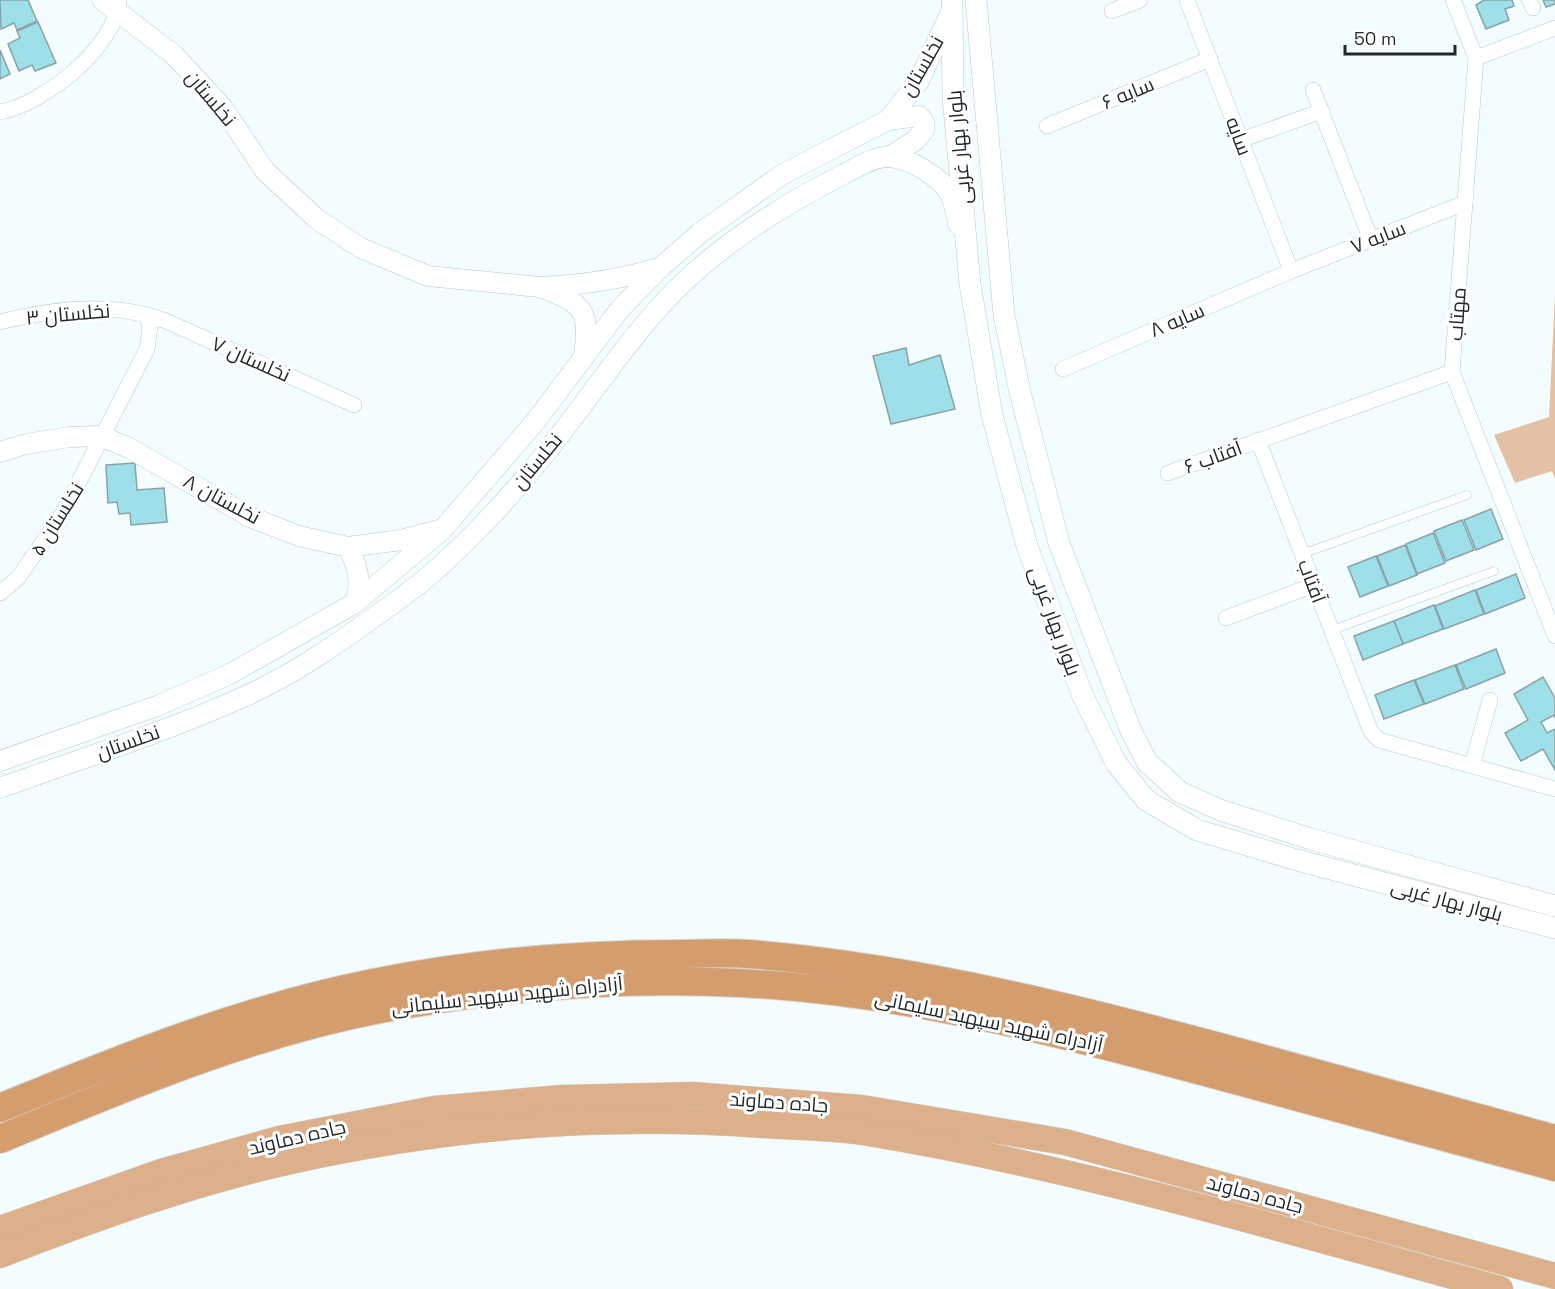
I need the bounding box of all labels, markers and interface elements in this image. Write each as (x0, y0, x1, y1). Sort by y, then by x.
scale bar (1345, 18, 1454, 56)
text: 50 m (1354, 27, 1396, 50)
street label: نخلستان (894, 31, 950, 101)
street label: نخلستان (180, 64, 242, 132)
street label: سایه ۶ (1098, 71, 1158, 115)
street label: بلوار بهار غربی (941, 89, 977, 205)
street label: سایه (1220, 113, 1258, 159)
street label: سایه ۷ (1347, 215, 1409, 259)
street label: مهتاب (1442, 286, 1472, 342)
street label: نخلستان ۳ (25, 297, 111, 331)
street label: سایه ۸ (1146, 297, 1208, 343)
street label: نخلستان ۷ (208, 330, 294, 388)
street label: نخلستان (506, 427, 568, 495)
street label: آفتاب ۶ (1180, 434, 1246, 479)
street label: نخلستان ۸ (179, 468, 265, 530)
street label: نخلستان ۵ (24, 477, 90, 561)
street label: آفتاب (1292, 555, 1332, 607)
street label: بلوار بهار غربی (1023, 563, 1087, 679)
street label: نخلستان (93, 719, 163, 765)
street label: بلوار بهار غربی (1388, 873, 1506, 927)
street label: آزادراه شهید سپهبد سلیمانی (390, 970, 625, 1020)
street label: آزادراه شهید سپهبد سلیمانی (872, 984, 1106, 1058)
street label: جاده دماوند (729, 1086, 829, 1118)
street label: جاده دماوند (246, 1113, 348, 1161)
street label: جاده دماوند (1204, 1169, 1306, 1219)

